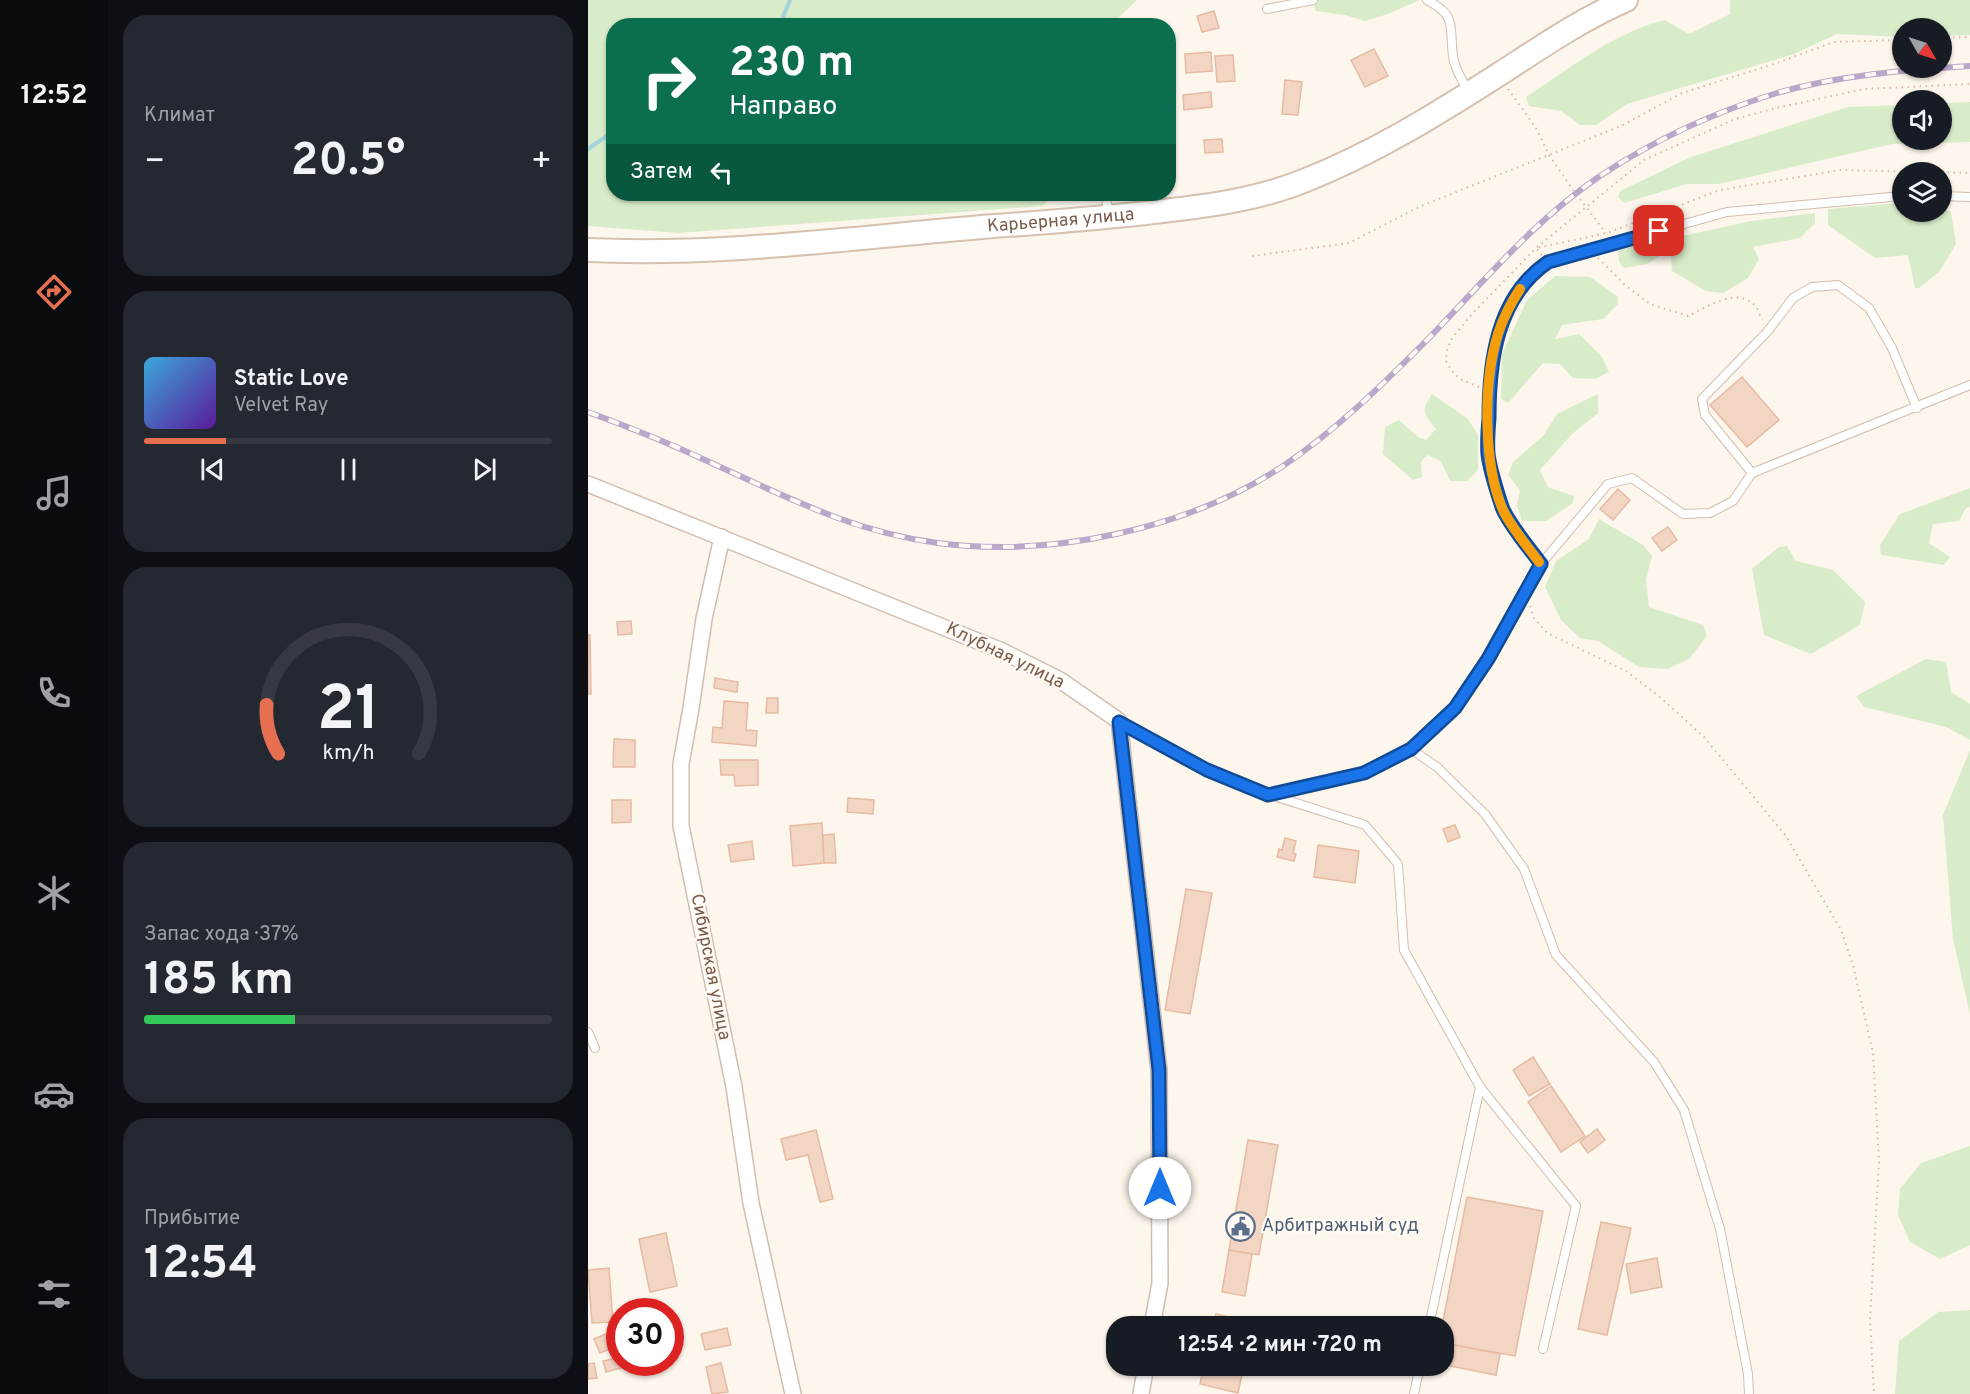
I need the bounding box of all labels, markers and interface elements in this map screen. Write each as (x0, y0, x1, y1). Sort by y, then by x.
north arrow (1892, 18, 1952, 78)
map controls (1892, 18, 1952, 222)
text: 230 m (729, 38, 854, 91)
icon: right (630, 42, 708, 120)
text: 12:52 (21, 79, 87, 113)
text: Направо (729, 90, 837, 124)
button: sound (1892, 90, 1952, 150)
text: Климат (144, 103, 215, 129)
text: 20.5° (291, 134, 405, 191)
text: − (144, 142, 165, 184)
text: + (531, 142, 552, 184)
icon: left (705, 156, 738, 189)
text: Затем (630, 159, 693, 186)
button: layers (1892, 162, 1952, 222)
street label: Карьерная улица (986, 203, 1135, 238)
pin (1633, 205, 1684, 256)
icon: arrive (1642, 214, 1675, 247)
icon: directions (33, 271, 75, 313)
text: Static Love (234, 366, 348, 393)
text: Velvet Ray (234, 393, 328, 419)
icon: previous (196, 453, 229, 486)
icon: pause (332, 453, 365, 486)
icon: next (468, 453, 501, 486)
icon: music (33, 472, 75, 514)
street label: Клубная улица (942, 617, 1068, 695)
icon: phone (33, 672, 75, 714)
text: 21 (316, 673, 380, 752)
text: km/h (322, 740, 374, 767)
icon: climate (33, 872, 75, 914)
street label: Сибирская улица (685, 892, 735, 1042)
text: Запас хода · 37% (144, 922, 299, 948)
text: 185 km (144, 953, 294, 1010)
icon: car (33, 1073, 75, 1115)
position arrow (1128, 1156, 1192, 1220)
text: Прибытие (144, 1206, 240, 1232)
public building icon: Арбитражный суд (1225, 1210, 1257, 1242)
place label: Арбитражный суд (1262, 1215, 1419, 1238)
text: 12:54 (144, 1237, 258, 1294)
icon: filters (33, 1273, 75, 1315)
speed limit sign: 30 (606, 1298, 684, 1376)
text: 12:54 · 2 мин · 720 m (1178, 1332, 1382, 1359)

